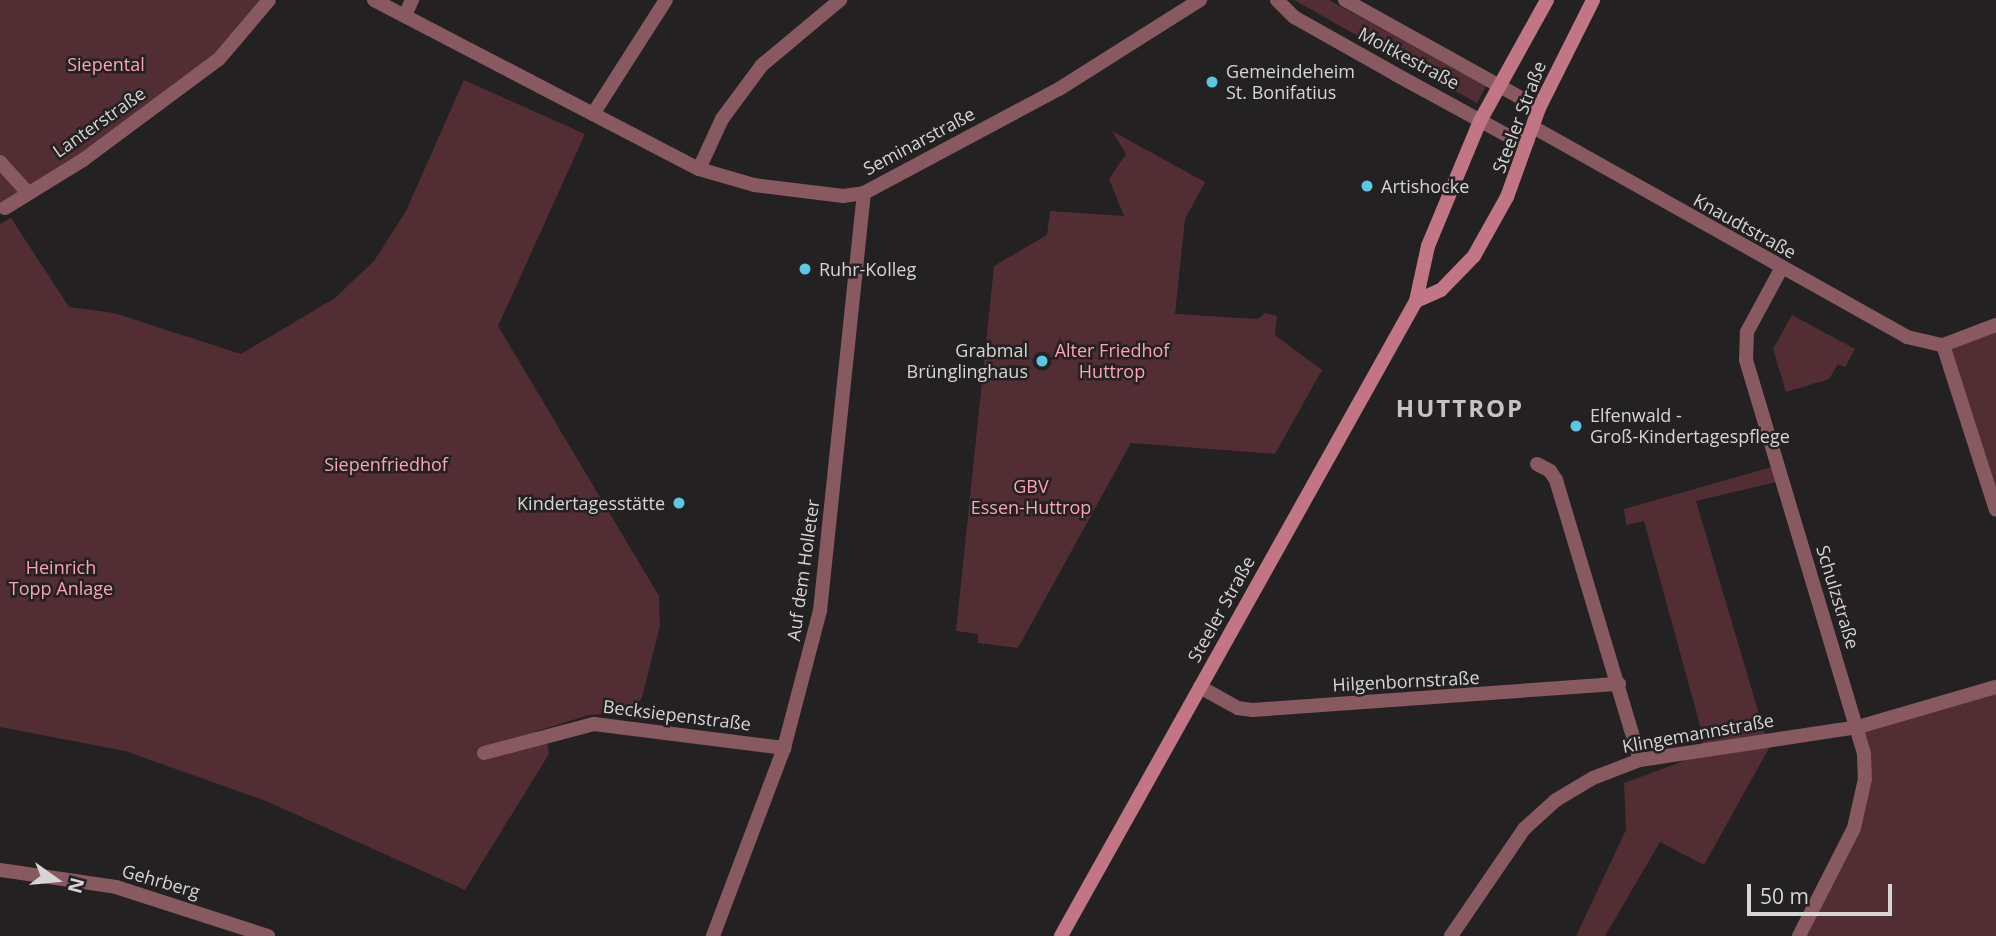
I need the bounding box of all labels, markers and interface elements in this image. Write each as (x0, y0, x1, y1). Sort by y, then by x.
street label: Moltkestraße (1355, 22, 1463, 94)
park label: Siepental (67, 53, 145, 75)
street label: Steeler Straße (1488, 58, 1550, 176)
place label: Gemeindeheim St. Bonifatius (1226, 61, 1355, 104)
marker: Gemeindeheim St. Bonifatius (1204, 74, 1220, 90)
street label: Lanterstraße (49, 82, 149, 162)
street label: Seminarstraße (860, 103, 978, 179)
place label: Artishocke (1381, 175, 1469, 197)
marker: Artishocke (1359, 178, 1375, 194)
street label: Knaudtstraße (1690, 189, 1800, 263)
place label: Ruhr-Kolleg (819, 258, 916, 280)
marker: Ruhr-Kolleg (797, 261, 813, 277)
place label: Grabmal Brünglinghaus (907, 340, 1028, 382)
park label: Alter Friedhof Huttrop (1055, 340, 1169, 382)
marker: Grabmal Brünglinghaus (1034, 353, 1050, 369)
district label: HUTTROP (1397, 394, 1523, 422)
place label: Elfenwald - Groß-Kindertagespflege (1590, 405, 1790, 448)
marker: Elfenwald - Groß-Kindertagespflege (1568, 418, 1584, 434)
park label: Siepenfriedhof (324, 453, 448, 475)
park label: GBV Essen-Huttrop (971, 476, 1091, 518)
place label: Kindertagesstätte (517, 492, 665, 514)
marker: Kindertagesstätte (671, 495, 687, 511)
street label: Auf dem Holleter (782, 498, 824, 642)
street label: Schulzstraße (1812, 543, 1864, 651)
street label: Steeler Straße (1183, 552, 1259, 666)
park label: Heinrich Topp Anlage (9, 557, 113, 600)
street label: Hilgenbornstraße (1332, 666, 1480, 696)
street label: Becksiepenstraße (602, 695, 752, 735)
street label: Klingemannstraße (1621, 709, 1775, 757)
north arrow (21, 845, 91, 915)
street label: Gehrberg (120, 860, 202, 902)
scale bar (1751, 870, 1896, 914)
text: N (62, 875, 91, 896)
text: 50 m (1760, 882, 1809, 910)

